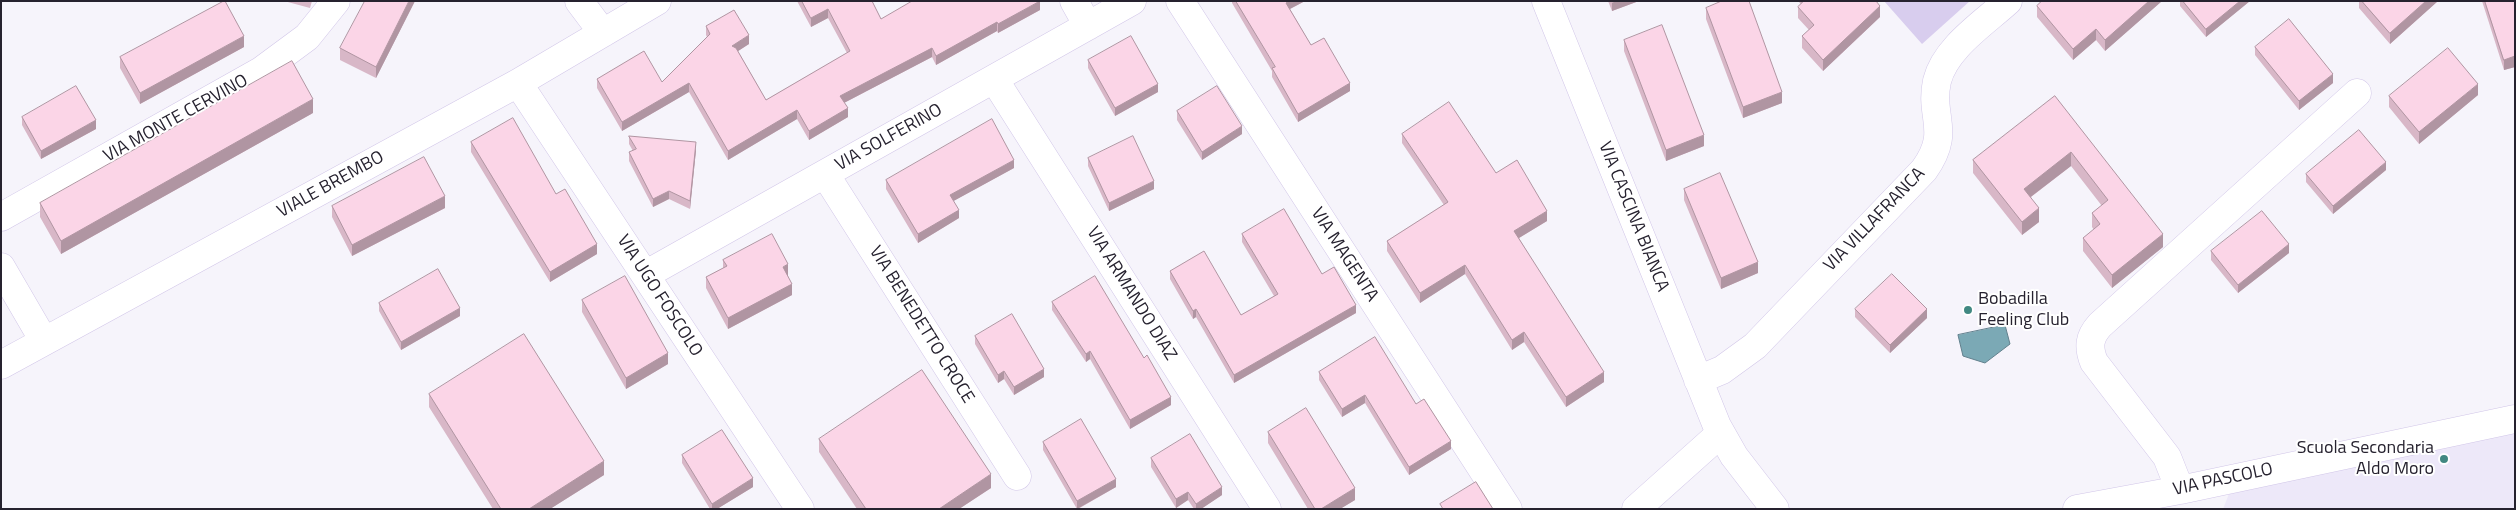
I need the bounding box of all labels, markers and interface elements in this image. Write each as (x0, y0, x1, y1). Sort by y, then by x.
street label: VIA MONTE CERVINO (100, 70, 252, 168)
street label: VIA SOLFERINO (832, 100, 946, 176)
street label: VIA CASCINA BIANCA (1593, 139, 1673, 295)
street label: VIALE BREMBO (274, 147, 388, 223)
street label: VIA VILLAFRANCA (1820, 163, 1930, 277)
street label: VIA MAGENTA (1306, 204, 1382, 306)
street label: VIA ARMANDO DIAZ (1081, 223, 1181, 365)
street label: VIA UGO FOSCOLO (612, 231, 706, 361)
street label: VIA BENEDETTO CROCE (864, 242, 978, 408)
place label: Bobadilla Feeling Club (1978, 289, 2069, 332)
marker: Bobadilla Feeling Club (1962, 304, 1974, 316)
place label: Scuola Secondaria Aldo Moro (2297, 438, 2434, 480)
marker: Scuola Secondaria Aldo Moro (2438, 453, 2450, 465)
street label: VIA PASCOLO (2171, 459, 2275, 501)

